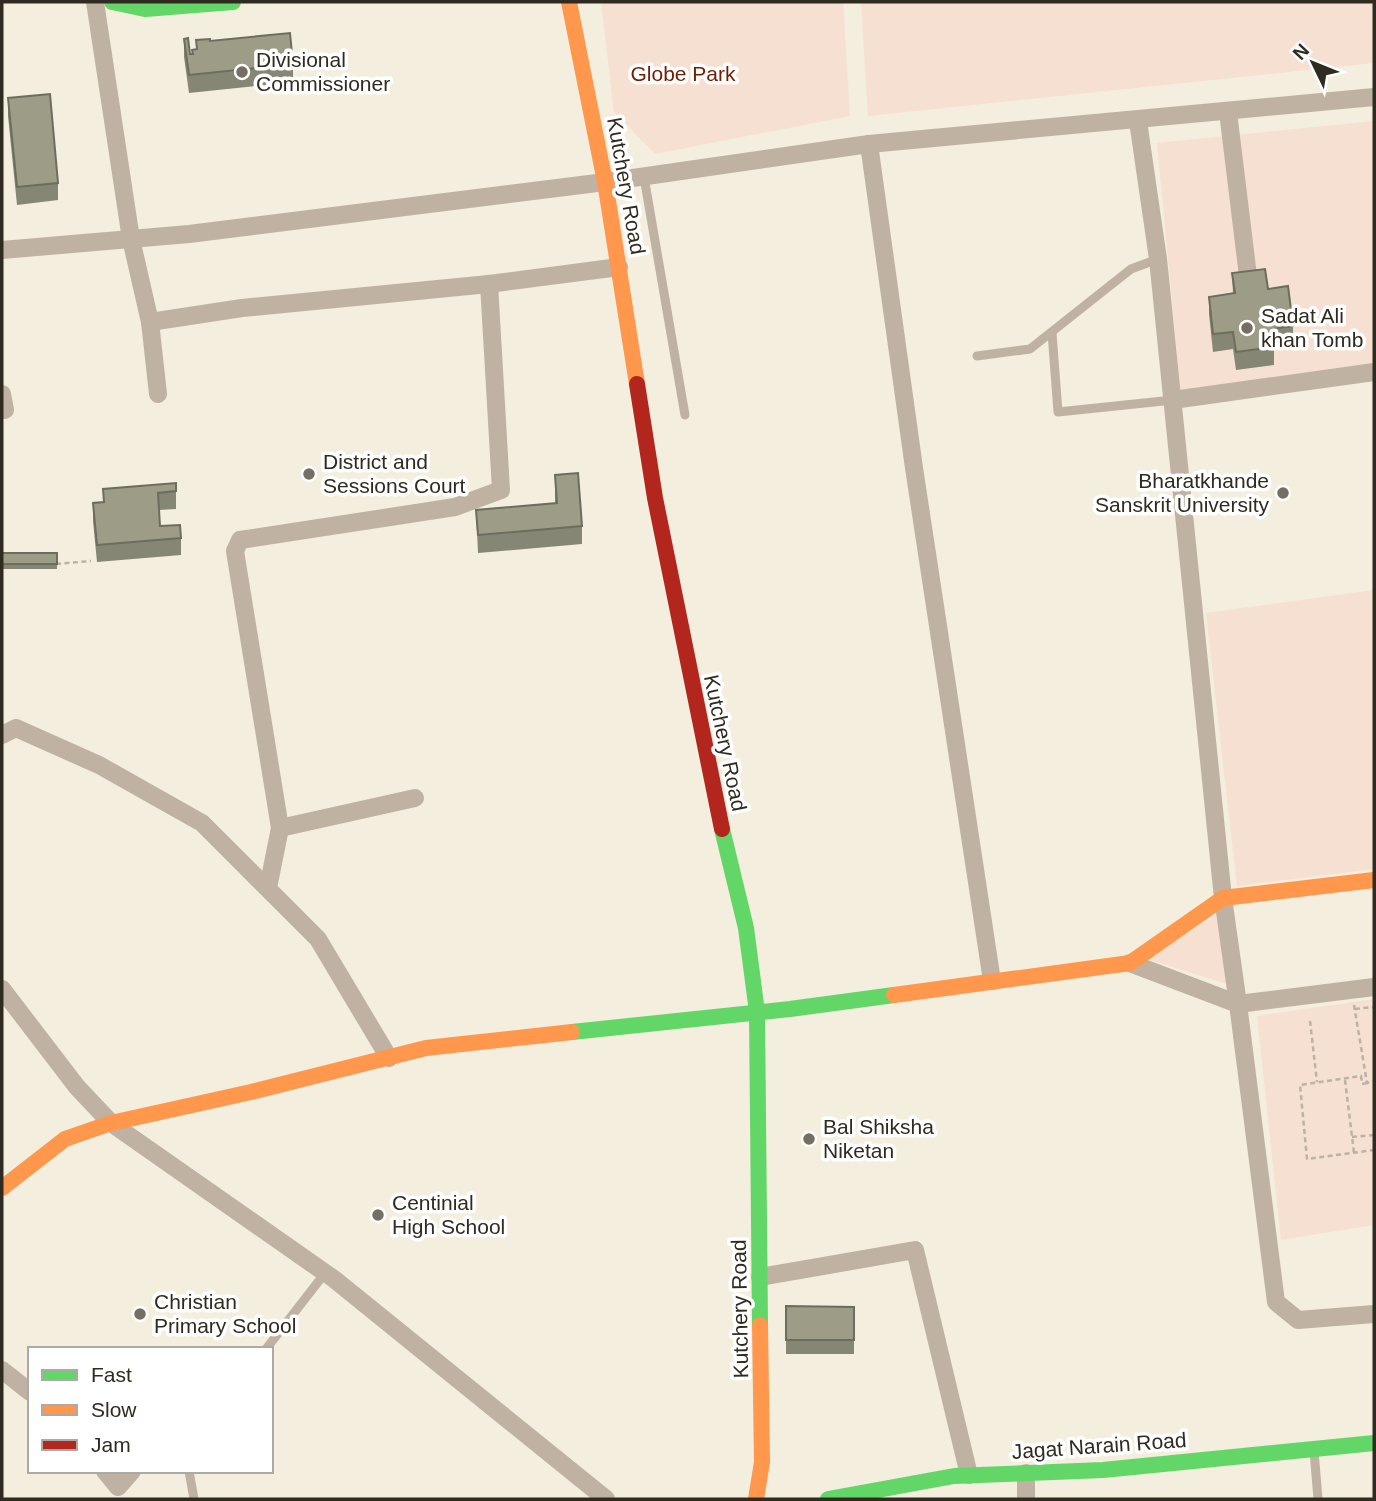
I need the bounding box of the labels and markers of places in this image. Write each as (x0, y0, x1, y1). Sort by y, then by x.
place label: Divisional Commissioner (256, 48, 390, 95)
marker: Divisional Commissioner (234, 64, 250, 80)
place label: Sadat Ali khan Tomb (1261, 304, 1363, 351)
marker: Sadat Ali khan Tomb (1239, 320, 1255, 336)
place label: District and Sessions Court (323, 450, 466, 497)
marker: District and Sessions Court (301, 466, 317, 482)
place label: Bharatkhande Sanskrit University (1095, 469, 1269, 516)
marker: Bharatkhande Sanskrit University (1275, 485, 1291, 501)
place label: Bal Shiksha Niketan (823, 1115, 934, 1162)
marker: Bal Shiksha Niketan (801, 1131, 817, 1147)
place label: Centinial High School (392, 1191, 505, 1238)
marker: Centinial High School (370, 1207, 386, 1223)
place label: Christian Primary School (154, 1290, 296, 1337)
marker: Christian Primary School (132, 1306, 148, 1322)

